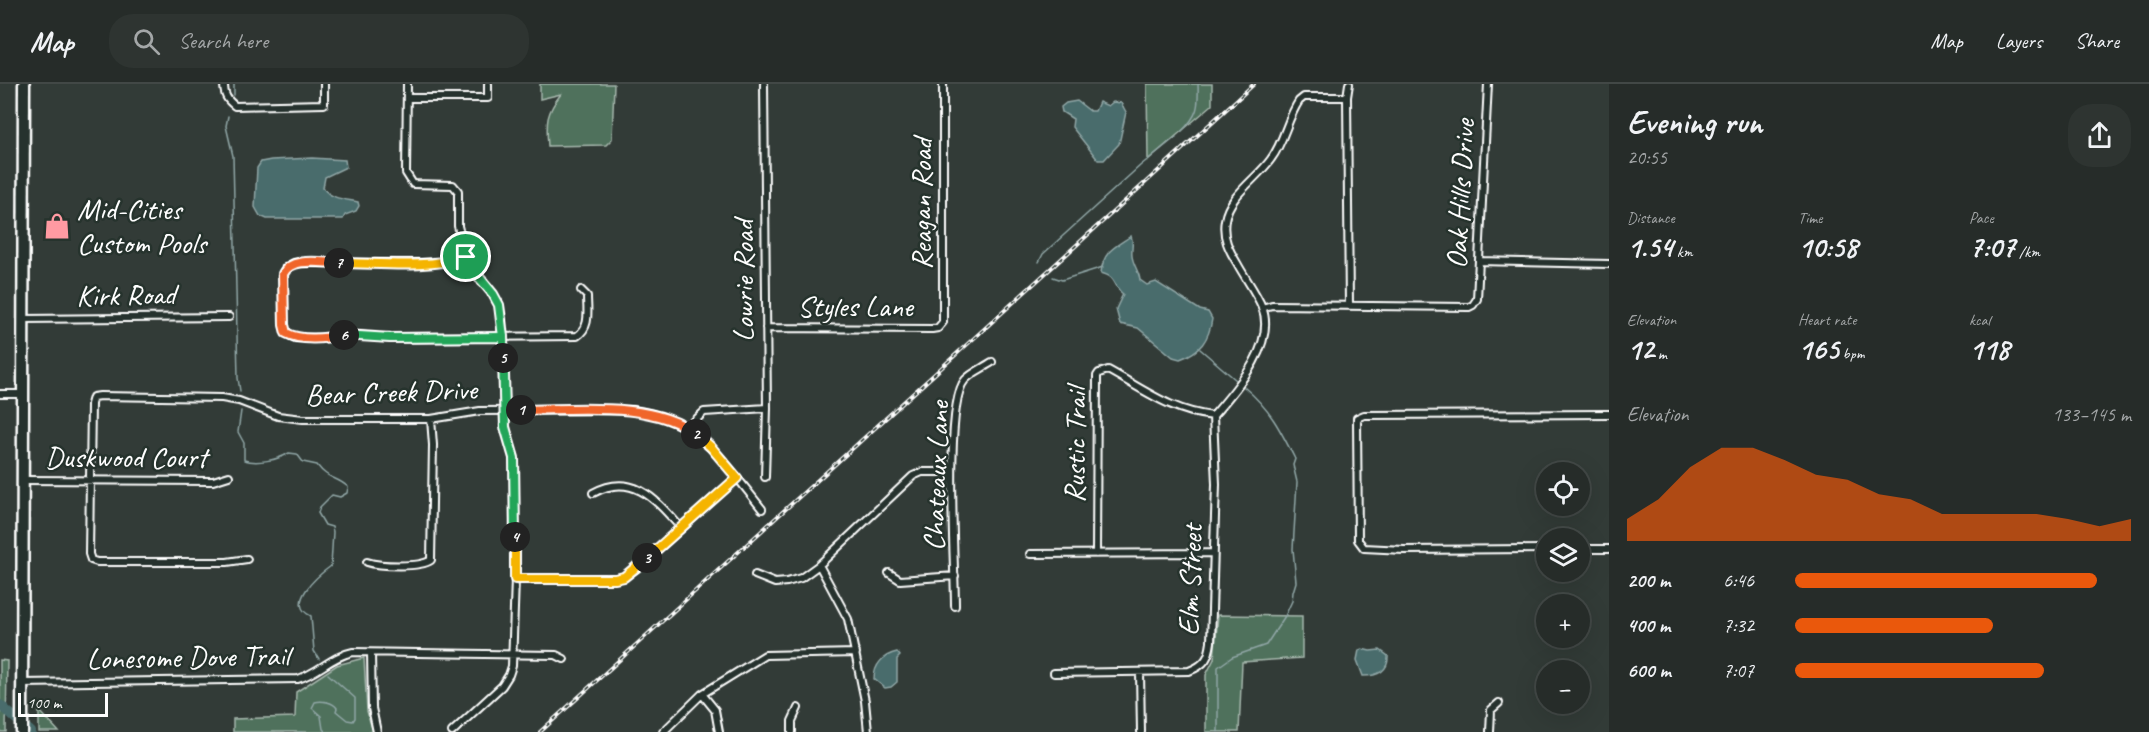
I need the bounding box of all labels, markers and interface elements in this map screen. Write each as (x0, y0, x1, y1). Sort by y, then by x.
search box (109, 14, 529, 68)
text: Map (30, 24, 73, 59)
icon: search (130, 25, 163, 58)
text: Search here (178, 27, 268, 55)
text: Map (1930, 28, 1963, 54)
text: Layers (1996, 28, 2042, 54)
text: Share (2075, 28, 2119, 54)
text: Evening run (1627, 101, 1762, 143)
button: share (2068, 104, 2131, 167)
street label: Oak Hills Drive (1437, 116, 1483, 270)
street label: Reagan Road (902, 134, 940, 270)
text: 20:55 (1627, 145, 1667, 170)
place label: Mid-Cities Custom Pools (77, 190, 209, 262)
text: Distance (1627, 208, 1675, 228)
text: Time (1798, 208, 1822, 228)
text: Pace (1969, 208, 1994, 228)
shop icon: Mid-Cities Custom Pools (42, 211, 72, 241)
street label: Lowrie Road (724, 216, 762, 342)
text: 1.54 (1627, 228, 1673, 266)
text: 10:58 (1798, 228, 1857, 266)
text: 7:07 (1969, 228, 2015, 266)
pin (440, 231, 491, 282)
icon: arrive (449, 240, 482, 273)
text: km (1673, 242, 1692, 262)
text: /km (2015, 242, 2040, 262)
pin: 7 (324, 248, 354, 278)
text: 7 (335, 253, 343, 273)
street label: Kirk Road (76, 275, 180, 315)
street label: Styles Lane (797, 287, 915, 325)
text: Elevation (1627, 310, 1676, 330)
text: Heart rate (1798, 310, 1856, 330)
text: kcal (1969, 310, 1990, 330)
pin: 6 (329, 320, 359, 350)
text: 6 (340, 325, 348, 345)
text: 12 (1627, 330, 1654, 368)
text: 165 (1798, 330, 1839, 368)
text: 118 (1969, 330, 2010, 368)
pin: 5 (488, 343, 518, 373)
text: m (1654, 344, 1667, 364)
text: bpm (1839, 344, 1865, 364)
text: 5 (500, 348, 506, 368)
street label: Bear Creek Drive (304, 370, 480, 414)
street label: Rustic Trail (1055, 382, 1095, 503)
pin: 1 (506, 395, 536, 425)
street label: Chateaux Lane (914, 398, 958, 552)
text: 1 (517, 400, 525, 420)
text: Elevation (1627, 402, 1689, 427)
text: 133–145 m (2052, 402, 2131, 427)
pin: 2 (681, 419, 711, 449)
text: 2 (692, 424, 700, 444)
street label: Duskwood Court (45, 438, 211, 476)
map controls (1536, 462, 1590, 714)
button: locate (1536, 462, 1590, 516)
street label: Elm Street (1169, 521, 1211, 636)
pin: 4 (500, 522, 530, 552)
text: 4 (511, 527, 519, 547)
button: layers (1536, 528, 1590, 582)
pin: 3 (632, 543, 662, 573)
text: 3 (643, 548, 651, 568)
text: 200 m (1627, 568, 1670, 593)
text: 6:46 (1723, 568, 1754, 593)
button: + (1536, 594, 1590, 648)
text: 400 m (1627, 613, 1670, 638)
text: 7:32 (1723, 613, 1754, 638)
street label: Lonesome Dove Trail (86, 636, 295, 678)
text: 600 m (1627, 658, 1671, 683)
text: 7:07 (1723, 658, 1754, 683)
button: − (1536, 660, 1590, 714)
scale bar (18, 690, 108, 718)
text: 100 m (27, 693, 61, 713)

